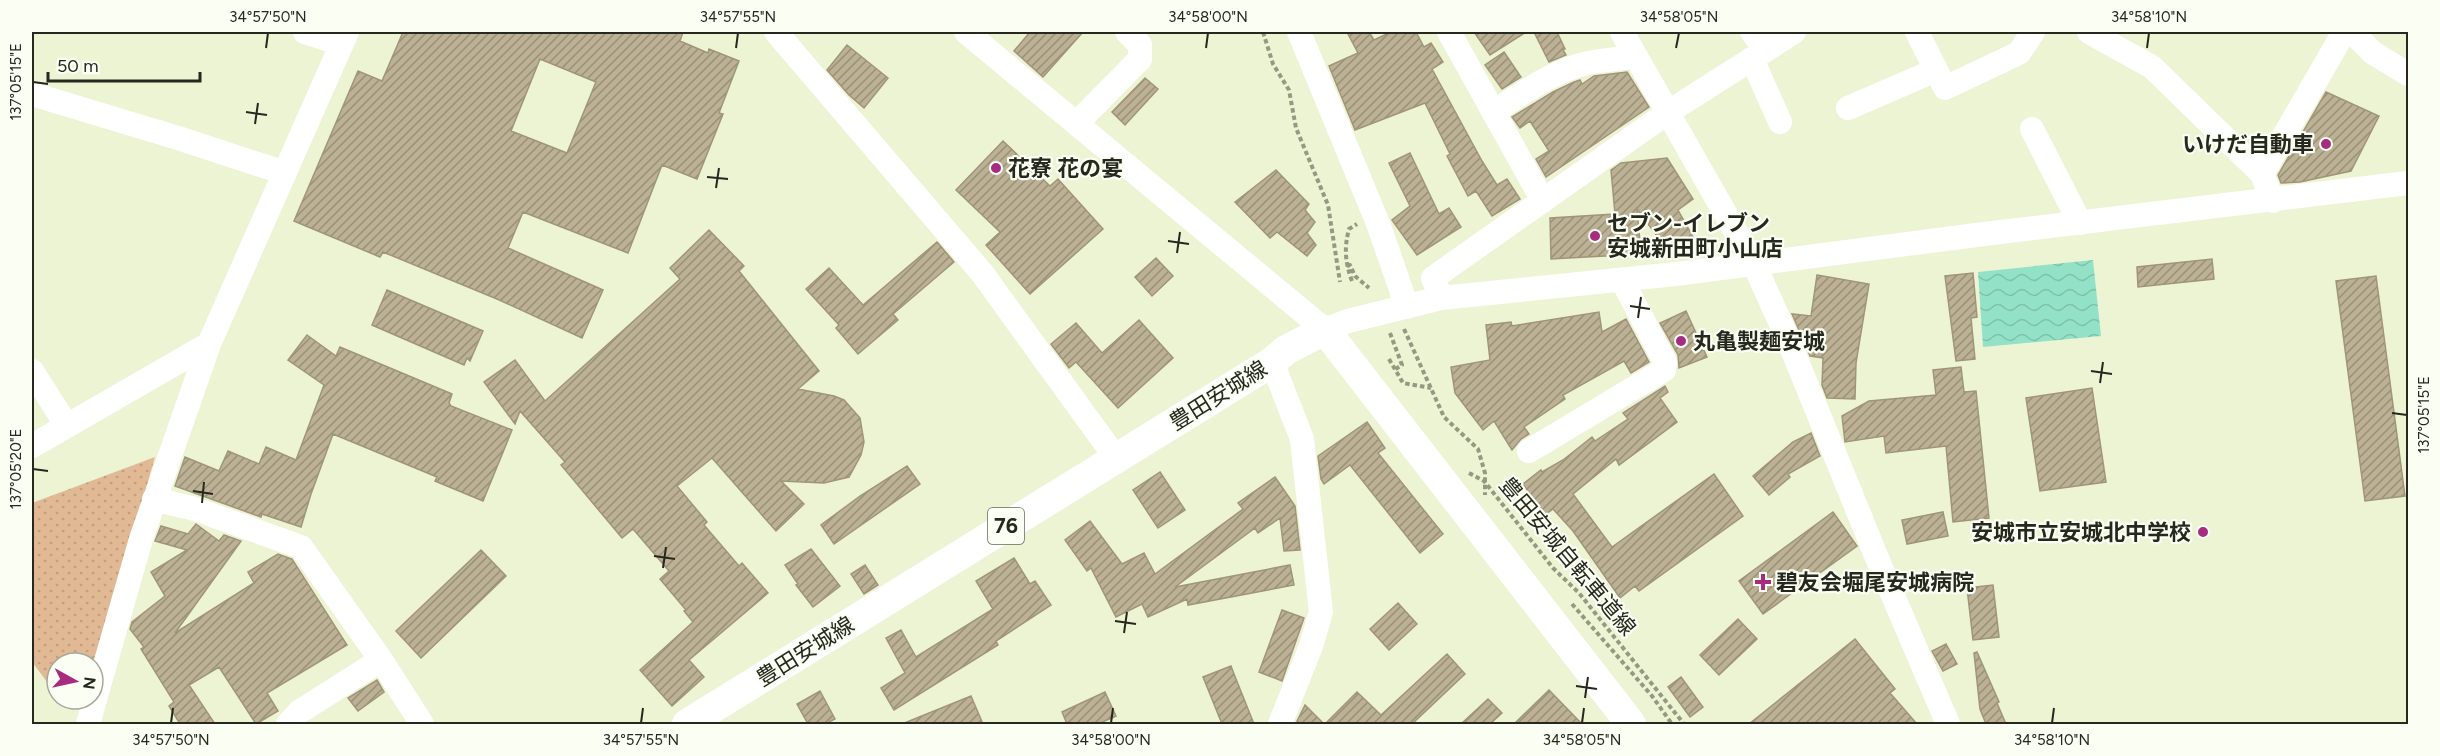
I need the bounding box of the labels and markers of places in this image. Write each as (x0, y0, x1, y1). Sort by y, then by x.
place label: いけだ自動車 (2182, 131, 2314, 158)
marker: いけだ自動車 (2319, 137, 2333, 151)
place label: 花寮 花の宴 (1008, 155, 1123, 182)
marker: 花寮 花の宴 (989, 161, 1003, 175)
place label: セブン-イレブン 安城新田町小山店 (1607, 210, 1783, 262)
marker: セブン-イレブン 安城新田町小山店 (1588, 229, 1602, 243)
place label: 丸亀製麺安城 (1693, 328, 1825, 355)
marker: 丸亀製麺安城 (1674, 334, 1688, 348)
place label: 安城市立安城北中学校 (1971, 519, 2191, 546)
marker: 安城市立安城北中学校 (2196, 525, 2210, 539)
place label: 碧友会堀尾安城病院 (1776, 569, 1974, 596)
marker: 碧友会堀尾安城病院 (1754, 573, 1772, 591)

